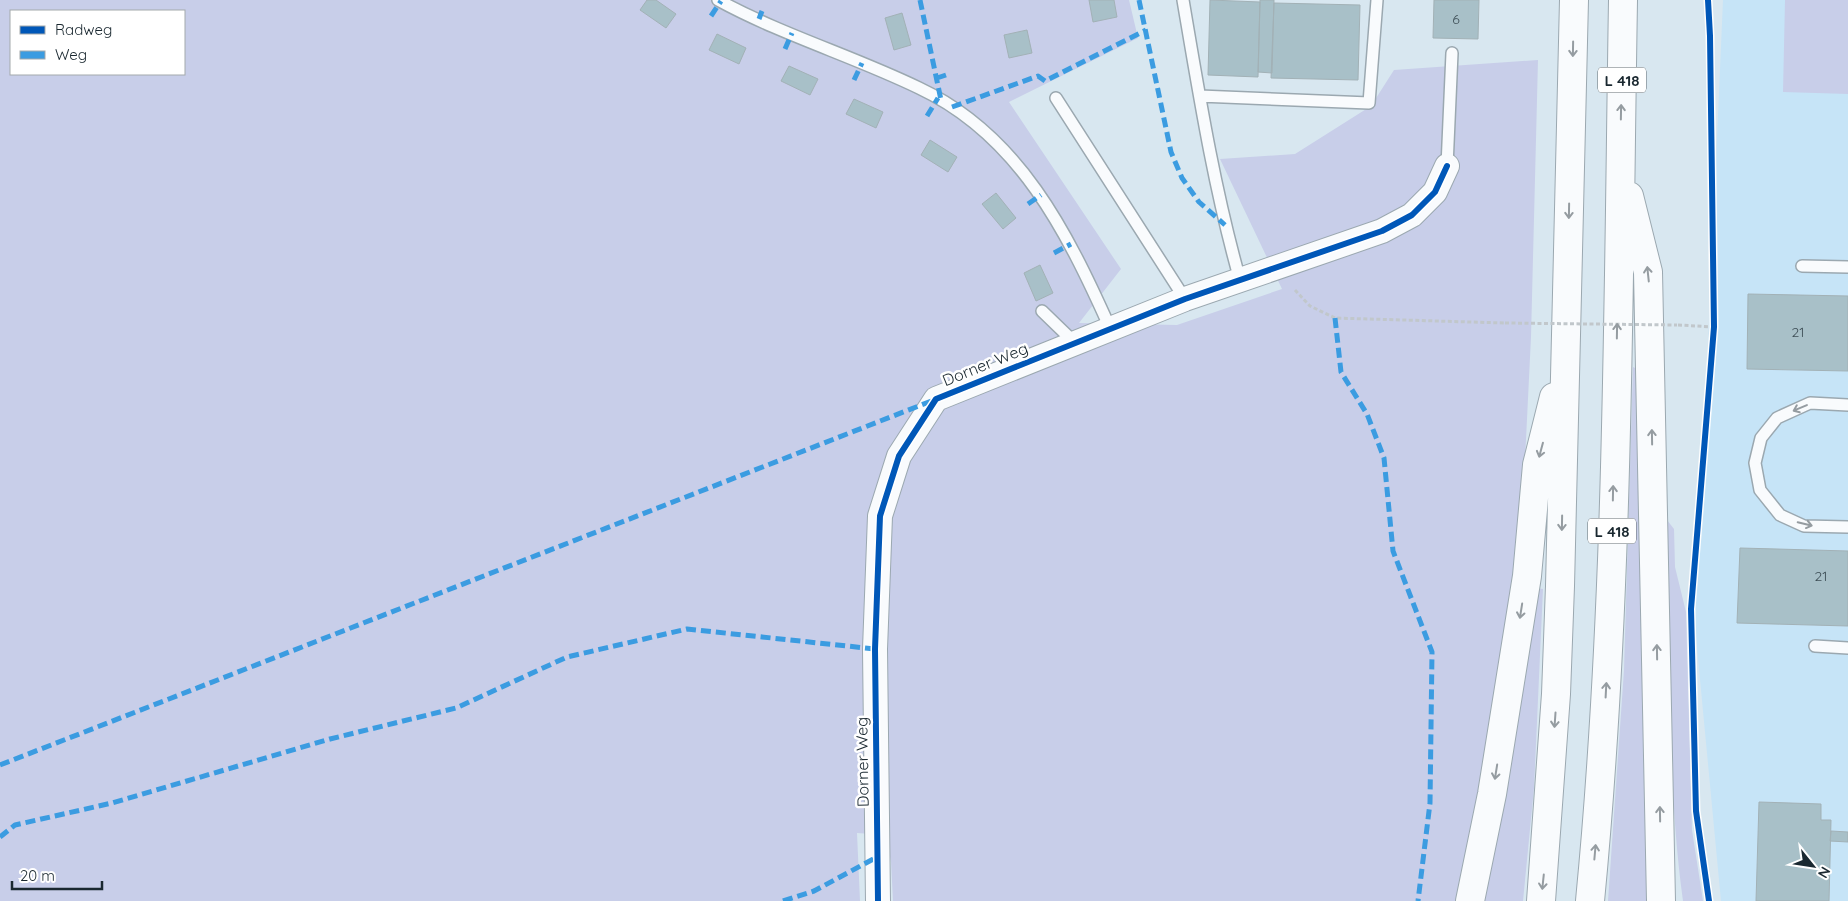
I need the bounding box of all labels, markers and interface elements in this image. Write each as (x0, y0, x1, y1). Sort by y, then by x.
legend (10, 10, 185, 75)
house number: 6 (1452, 10, 1460, 28)
text: Radweg (55, 20, 112, 39)
one-way arrow (1568, 40, 1578, 56)
text: Weg (55, 45, 87, 64)
road number: L 418 (1598, 68, 1646, 92)
one-way arrow (1616, 104, 1626, 120)
one-way arrow (1564, 202, 1574, 219)
one-way arrow (1643, 267, 1652, 283)
one-way arrow (1612, 323, 1621, 339)
house number: 21 (1792, 323, 1804, 341)
street label: Dorner Weg (939, 338, 1031, 390)
one-way arrow (1793, 403, 1808, 413)
one-way arrow (1647, 429, 1657, 446)
one-way arrow (1535, 441, 1545, 457)
one-way arrow (1608, 485, 1618, 502)
one-way arrow (1557, 514, 1567, 531)
road number: L 418 (1588, 518, 1636, 544)
one-way arrow (1796, 520, 1812, 529)
house number: 21 (1815, 567, 1827, 585)
one-way arrow (1516, 603, 1526, 619)
one-way arrow (1652, 644, 1662, 660)
one-way arrow (1601, 683, 1610, 699)
one-way arrow (1550, 712, 1559, 728)
street label: Dorner Weg (851, 717, 873, 807)
one-way arrow (1491, 763, 1501, 779)
one-way arrow (1656, 806, 1665, 822)
north arrow (1788, 841, 1838, 891)
one-way arrow (1590, 845, 1600, 861)
scale bar (12, 858, 102, 890)
text: N (1814, 864, 1835, 881)
text: 20 m (20, 866, 55, 885)
one-way arrow (1538, 874, 1548, 890)

